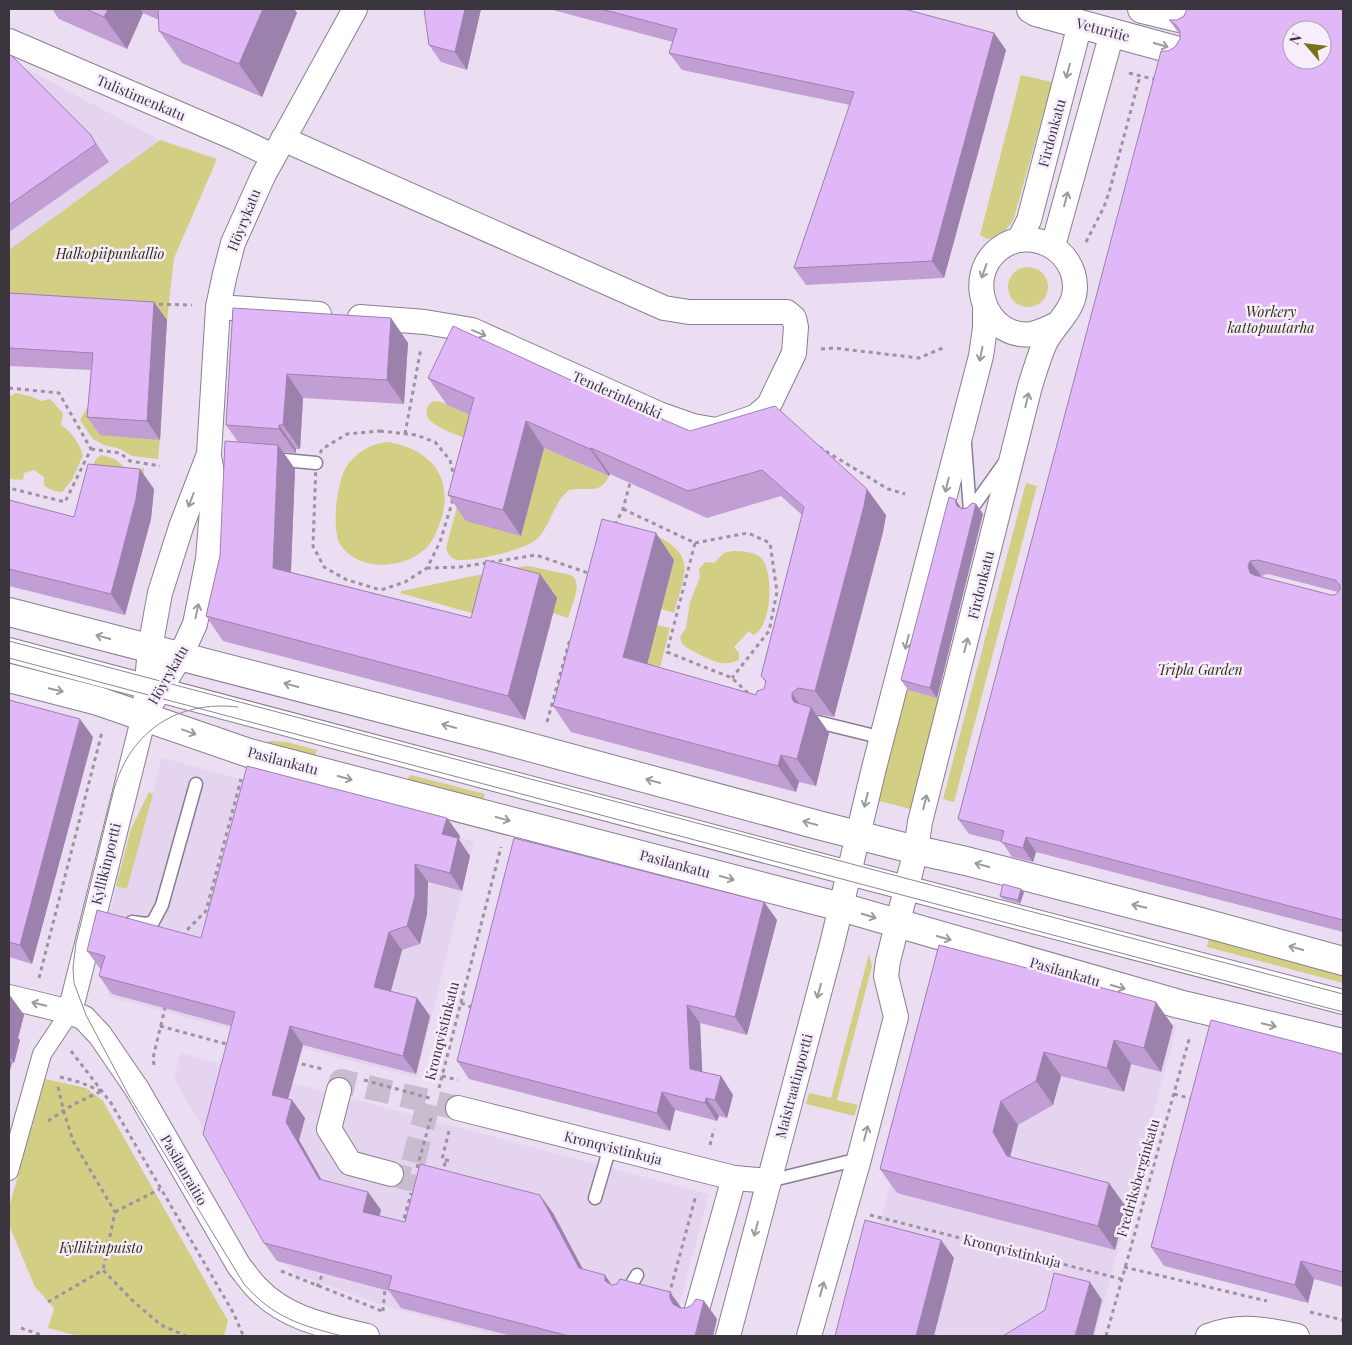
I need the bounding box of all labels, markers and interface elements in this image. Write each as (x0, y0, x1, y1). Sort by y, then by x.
street label: Veturitie (1073, 13, 1132, 46)
north arrow (1282, 20, 1332, 70)
text: N (1284, 30, 1306, 48)
one-way arrow (1152, 41, 1168, 51)
one-way arrow (1063, 63, 1072, 79)
street label: Tulistimenkatu (94, 70, 189, 125)
street label: Firdonkatu (1033, 97, 1070, 169)
street label: Höyrykatu (222, 186, 265, 254)
one-way arrow (1062, 191, 1072, 207)
park label: Halkopiipunkallio (55, 244, 165, 263)
one-way arrow (979, 263, 988, 278)
park label: Workery kattopuutarha (1226, 302, 1315, 337)
one-way arrow (471, 329, 486, 339)
one-way arrow (975, 346, 985, 362)
street label: Tenderinlenkki (570, 366, 665, 423)
one-way arrow (1023, 393, 1032, 409)
one-way arrow (942, 476, 951, 492)
one-way arrow (186, 491, 195, 507)
street label: Firdonkatu (963, 549, 998, 621)
one-way arrow (193, 604, 203, 620)
one-way arrow (95, 631, 111, 641)
one-way arrow (902, 634, 911, 650)
one-way arrow (961, 637, 971, 653)
street label: Höyrykatu (143, 642, 192, 708)
park label: Tripla Garden (1157, 660, 1243, 679)
one-way arrow (284, 680, 300, 690)
one-way arrow (48, 686, 64, 695)
one-way arrow (441, 721, 457, 730)
one-way arrow (181, 728, 197, 737)
street label: Pasilankatu (246, 742, 321, 779)
one-way arrow (337, 774, 353, 783)
one-way arrow (646, 775, 662, 785)
one-way arrow (861, 791, 870, 807)
one-way arrow (921, 795, 930, 811)
one-way arrow (494, 815, 510, 824)
one-way arrow (803, 817, 819, 827)
street label: Kyllikinportti (86, 821, 125, 907)
street label: Pasilankatu (638, 845, 713, 882)
one-way arrow (974, 860, 990, 869)
one-way arrow (719, 874, 735, 883)
one-way arrow (1132, 901, 1148, 910)
one-way arrow (861, 912, 876, 921)
one-way arrow (936, 934, 952, 943)
one-way arrow (1289, 943, 1305, 952)
street label: Pasilankatu (1028, 952, 1103, 991)
street label: Kronqvistinkatu (420, 979, 463, 1082)
one-way arrow (1109, 982, 1125, 992)
one-way arrow (814, 983, 824, 999)
one-way arrow (32, 999, 48, 1008)
one-way arrow (1261, 1021, 1277, 1030)
street label: Maistraatinportti (770, 1031, 817, 1140)
street label: Fredriksberginkatu (1112, 1117, 1163, 1239)
one-way arrow (862, 1125, 871, 1141)
street label: Kronqvistinkuja (562, 1126, 664, 1169)
street label: Pasilanraitio (157, 1131, 213, 1209)
one-way arrow (751, 1220, 761, 1236)
street label: Kronqvistinkuja (961, 1229, 1063, 1272)
park label: Kyllikinpuisto (58, 1238, 143, 1257)
one-way arrow (817, 1282, 827, 1298)

